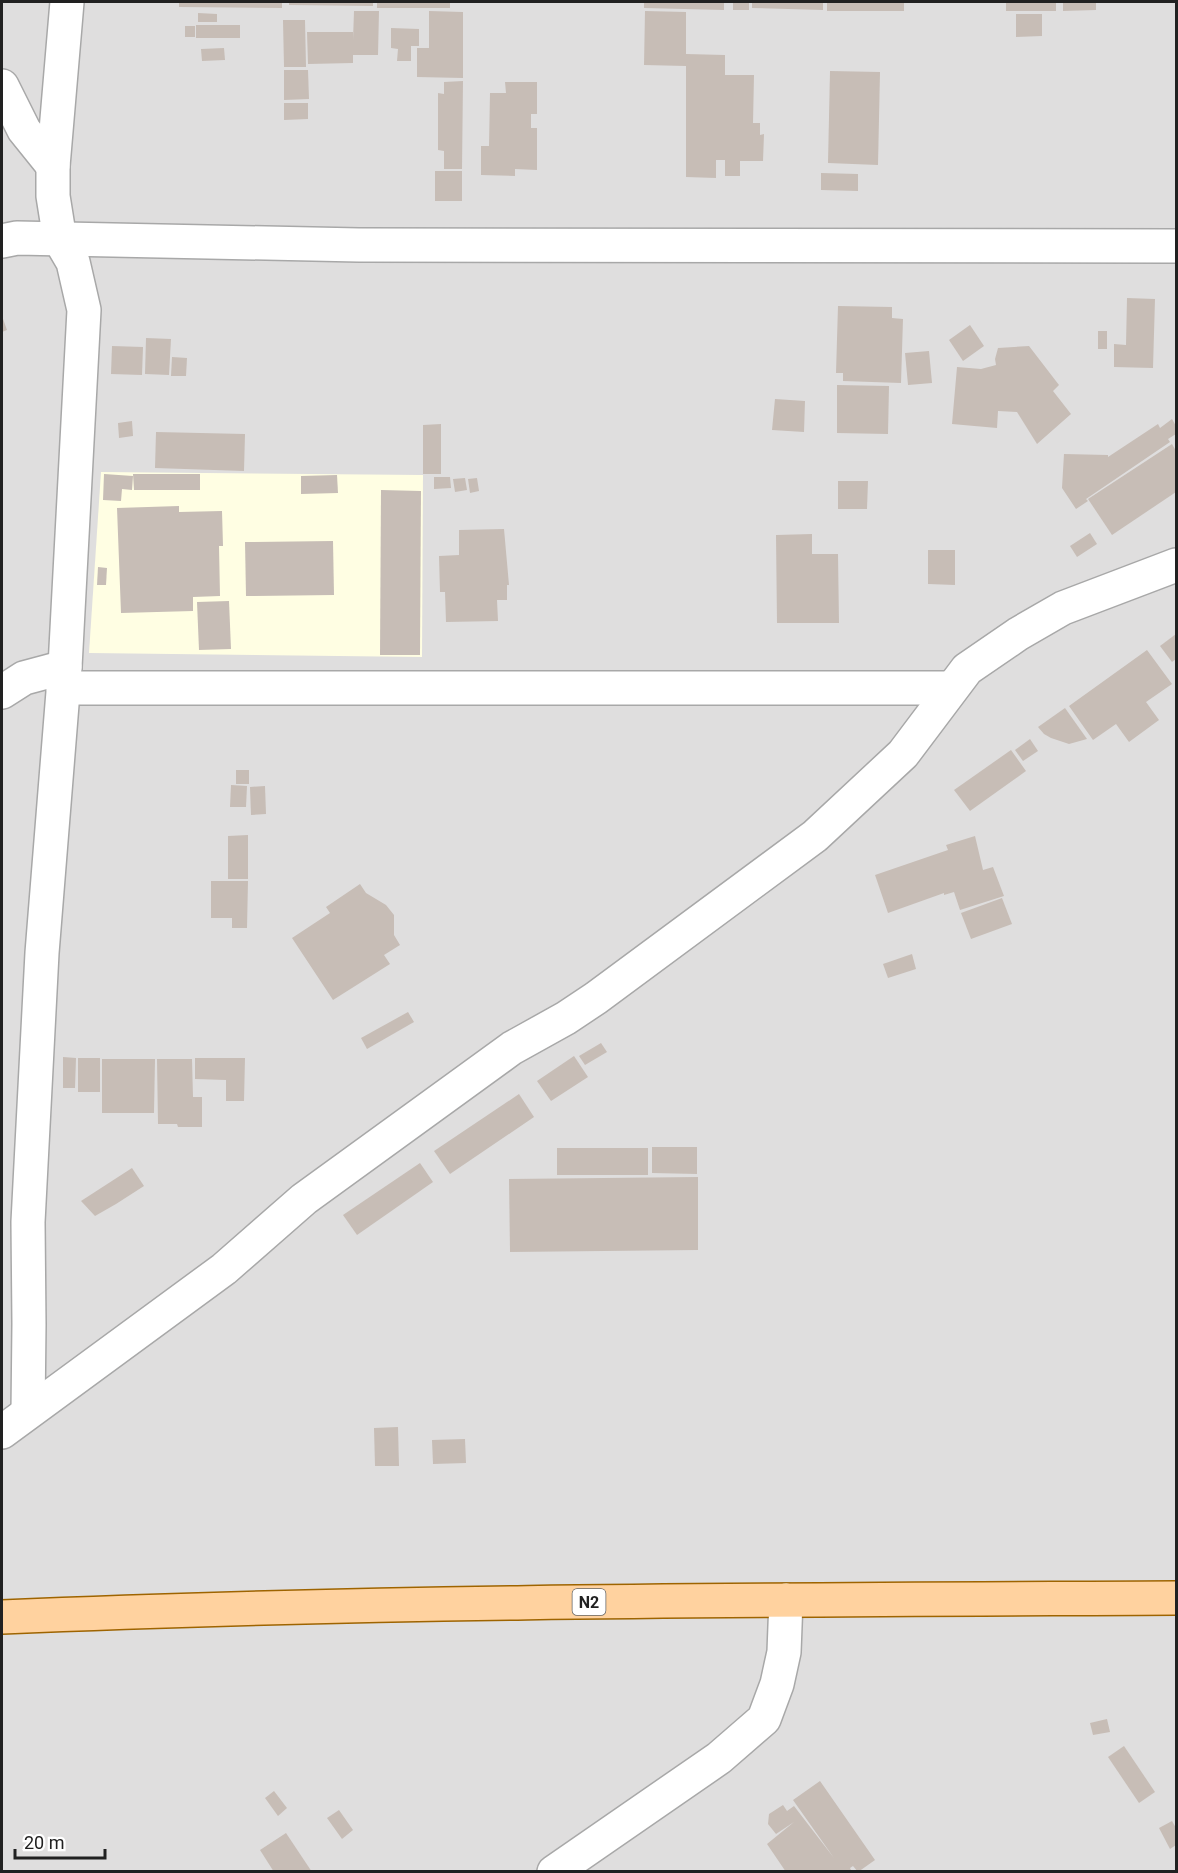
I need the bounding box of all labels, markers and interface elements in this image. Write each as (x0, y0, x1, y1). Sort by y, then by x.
road number: N2 (572, 1589, 606, 1615)
scale bar (15, 1822, 105, 1860)
text: 20 m (24, 1832, 64, 1853)

